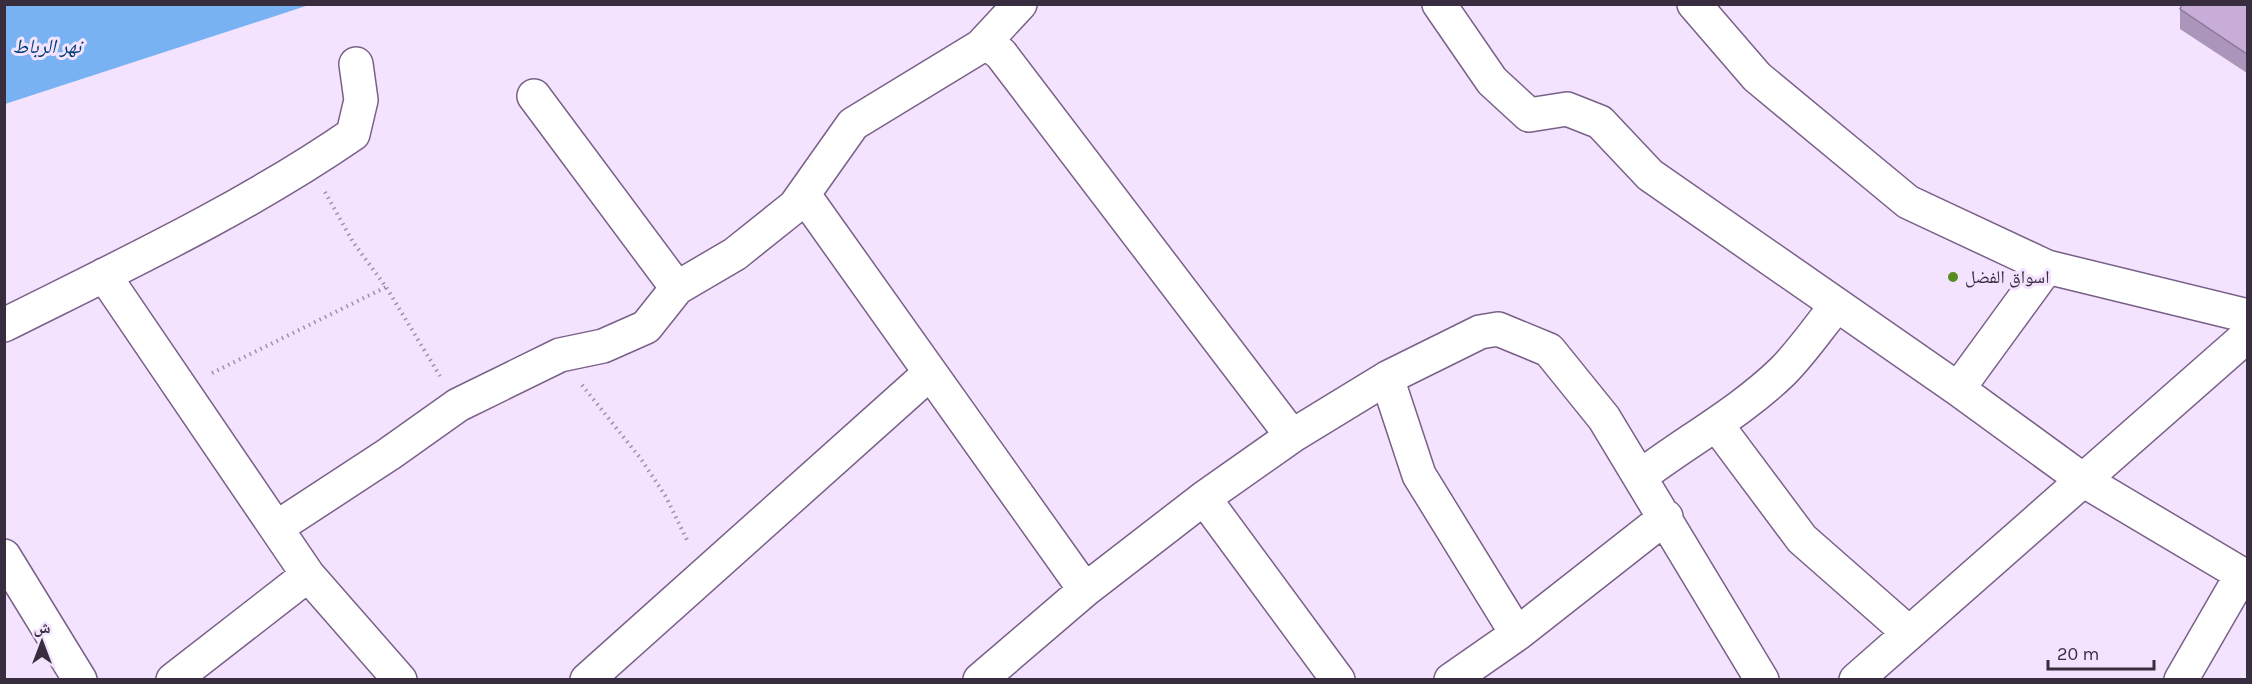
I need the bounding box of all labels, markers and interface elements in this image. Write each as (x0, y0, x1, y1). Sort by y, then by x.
water label: نهر الرباط (13, 35, 84, 58)
place label: اسواق الفضل (1965, 266, 2049, 288)
marker: اسواق الفضل (1946, 270, 1960, 284)
north arrow (12, 612, 72, 672)
text: ش (34, 618, 51, 637)
scale bar (2048, 633, 2154, 671)
text: 20 m (2057, 643, 2099, 665)

